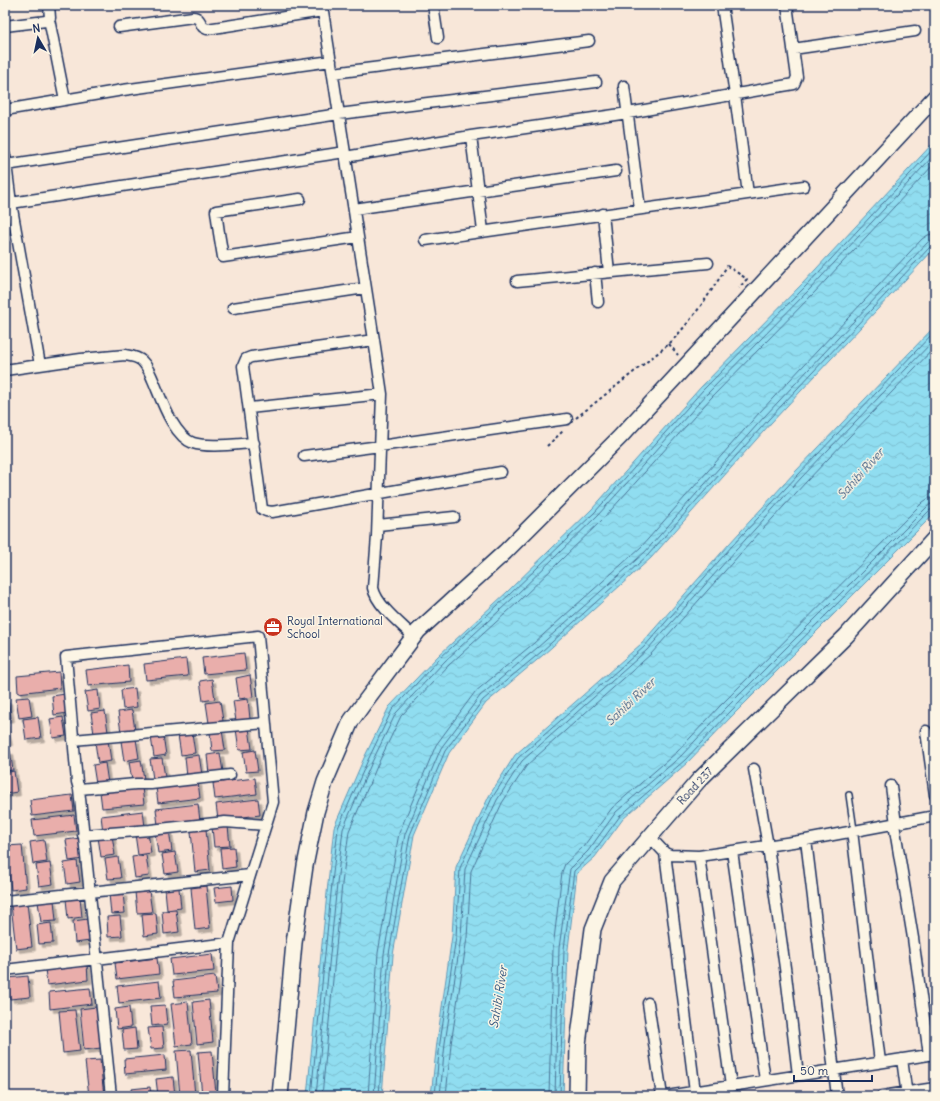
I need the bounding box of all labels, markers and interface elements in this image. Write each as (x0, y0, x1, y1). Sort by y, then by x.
north arrow (18, 18, 58, 58)
text: N (32, 21, 41, 36)
water label: Sahibi River (833, 443, 888, 501)
place label: Royal International School (287, 614, 383, 641)
office icon: Royal International School (262, 616, 284, 638)
water label: Sahibi River (602, 673, 660, 728)
street label: Road 237 (674, 764, 716, 808)
water label: Sahibi River (486, 963, 511, 1029)
scale bar (794, 1057, 872, 1083)
text: 50 m (800, 1063, 829, 1078)

